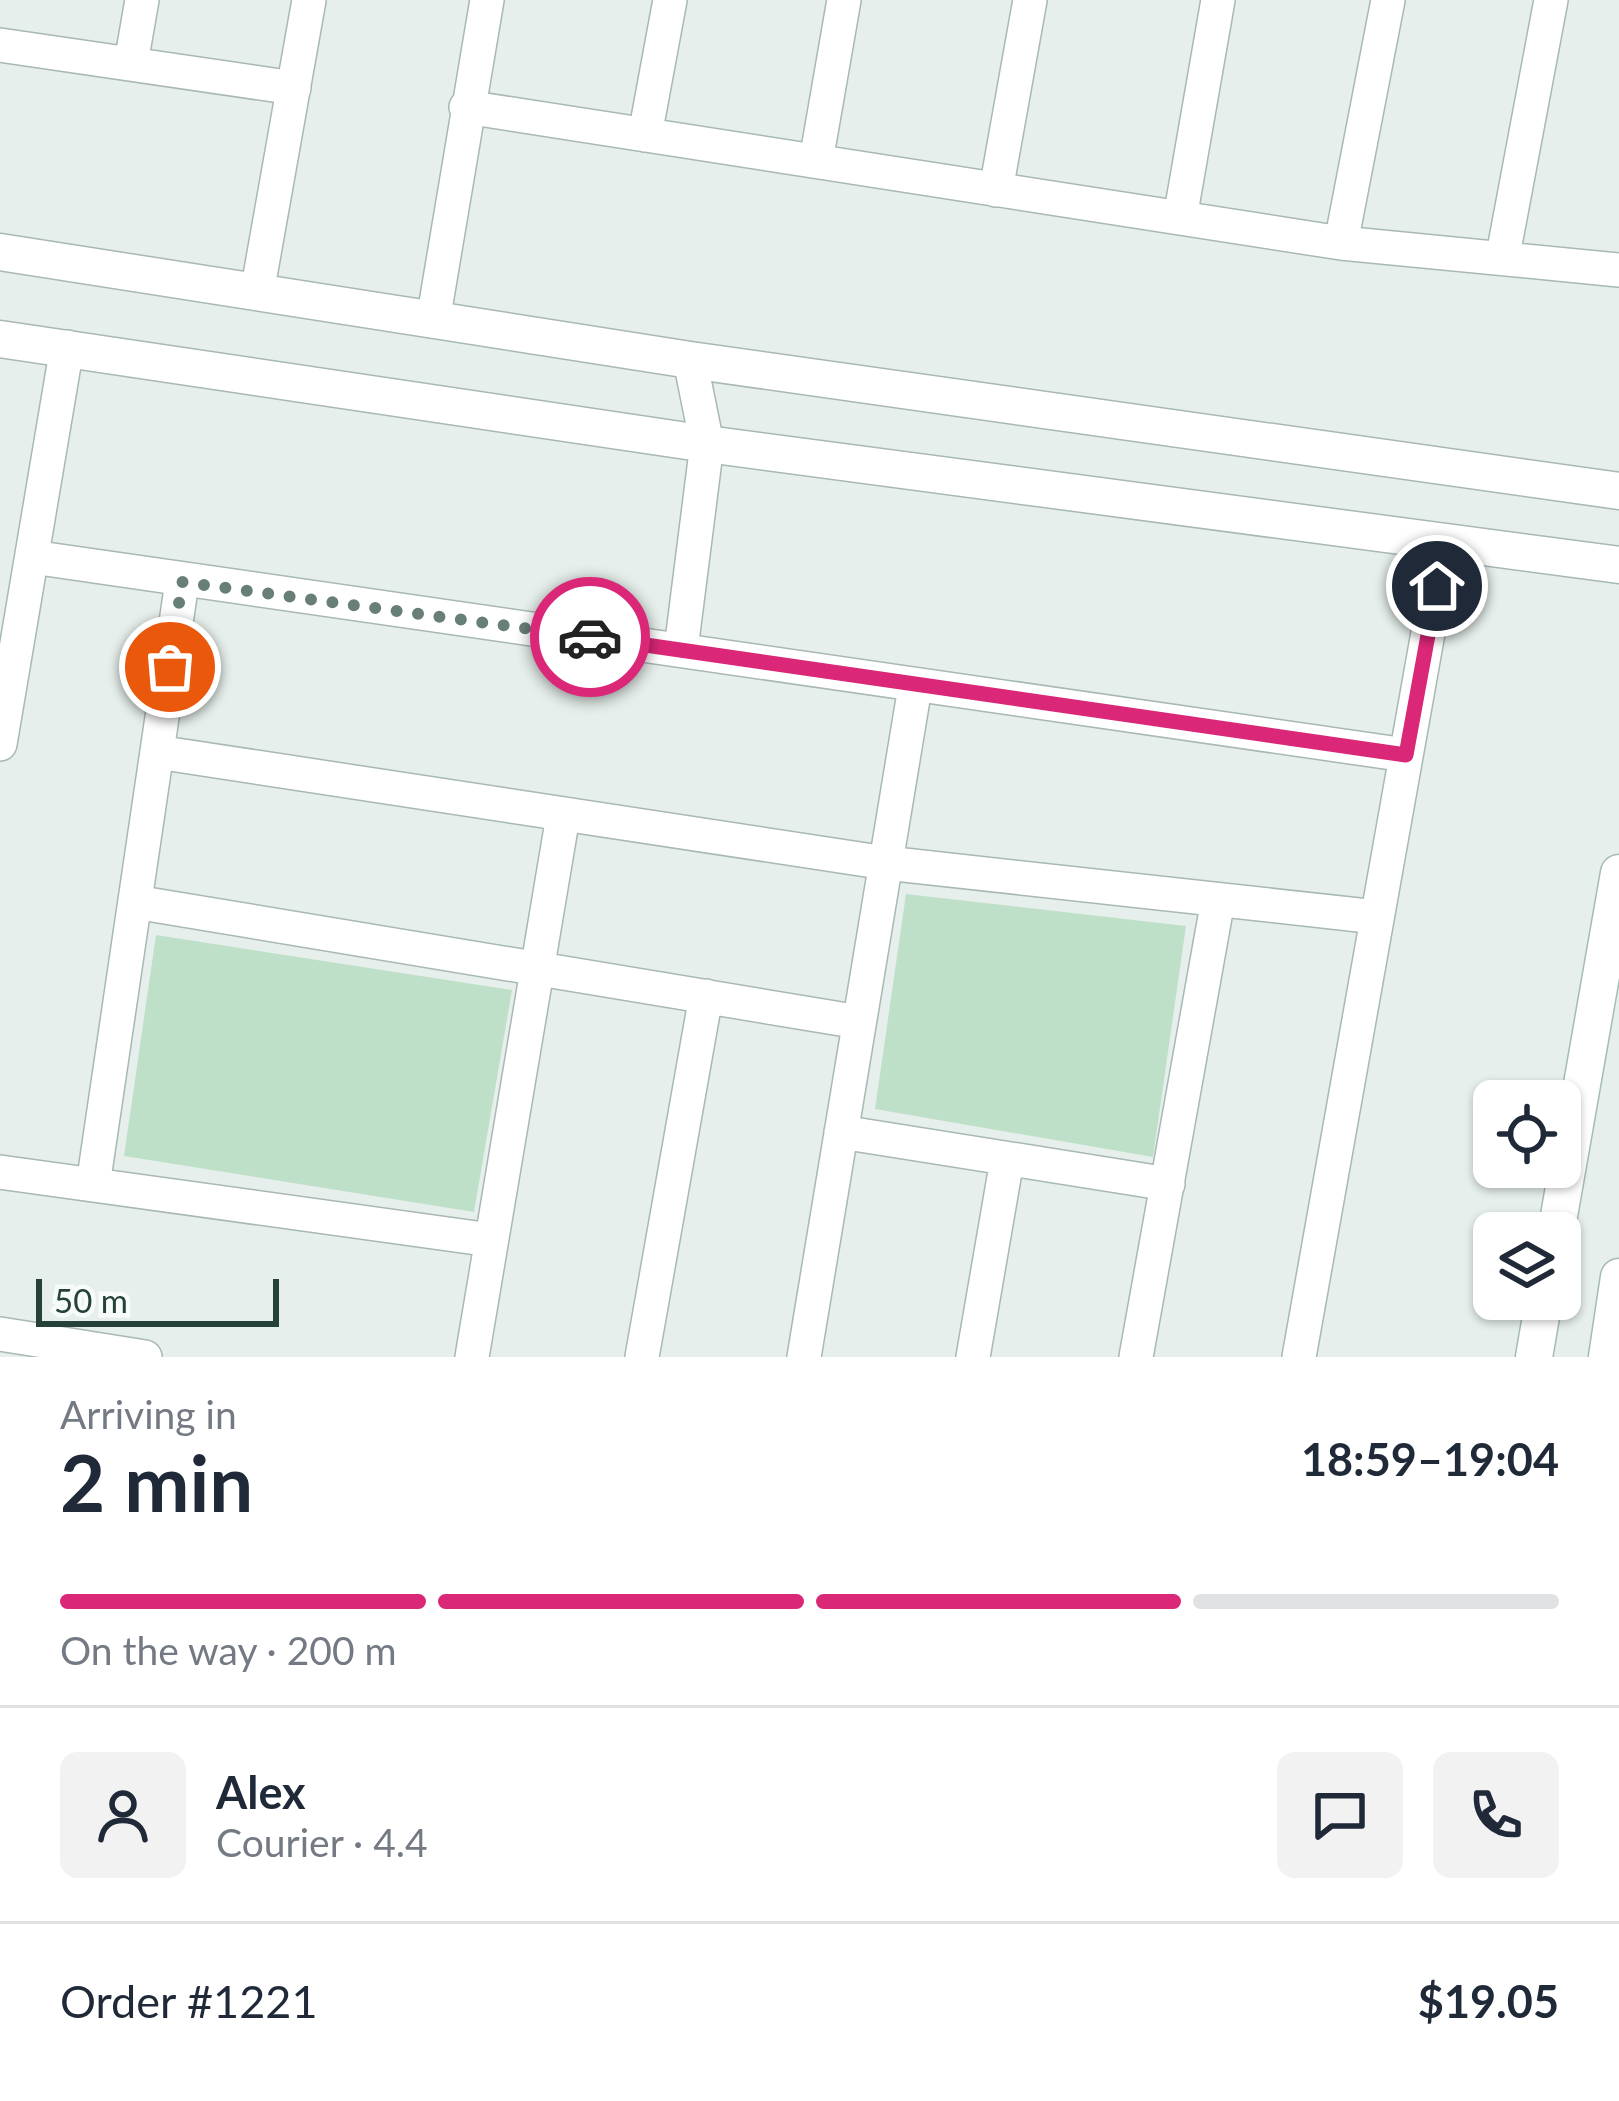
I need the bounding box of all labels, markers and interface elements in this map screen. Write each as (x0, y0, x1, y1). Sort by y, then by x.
pin (1386, 535, 1488, 637)
icon: home (1404, 553, 1470, 619)
courier (530, 577, 650, 697)
icon: car (557, 604, 623, 670)
pin (119, 616, 221, 718)
icon: bag (137, 634, 203, 700)
map controls (1473, 1080, 1581, 1320)
button: locate (1473, 1080, 1581, 1188)
button: layers (1473, 1212, 1581, 1320)
scale bar (36, 1273, 279, 1326)
text: 50 m (54, 1280, 128, 1320)
text: Arriving in (60, 1391, 237, 1437)
text: 18:59–19:04 (1301, 1432, 1559, 1486)
text: 2 min (60, 1435, 253, 1529)
text: On the way · 200 m (60, 1627, 397, 1673)
button: person (60, 1752, 186, 1878)
button: chat (1277, 1752, 1403, 1878)
button: phone (1433, 1752, 1559, 1878)
text: Alex (216, 1765, 306, 1819)
text: Courier · 4.4 (216, 1819, 428, 1865)
text: Order #1221 (60, 1974, 318, 2028)
text: $19.05 (1418, 1974, 1559, 2028)

